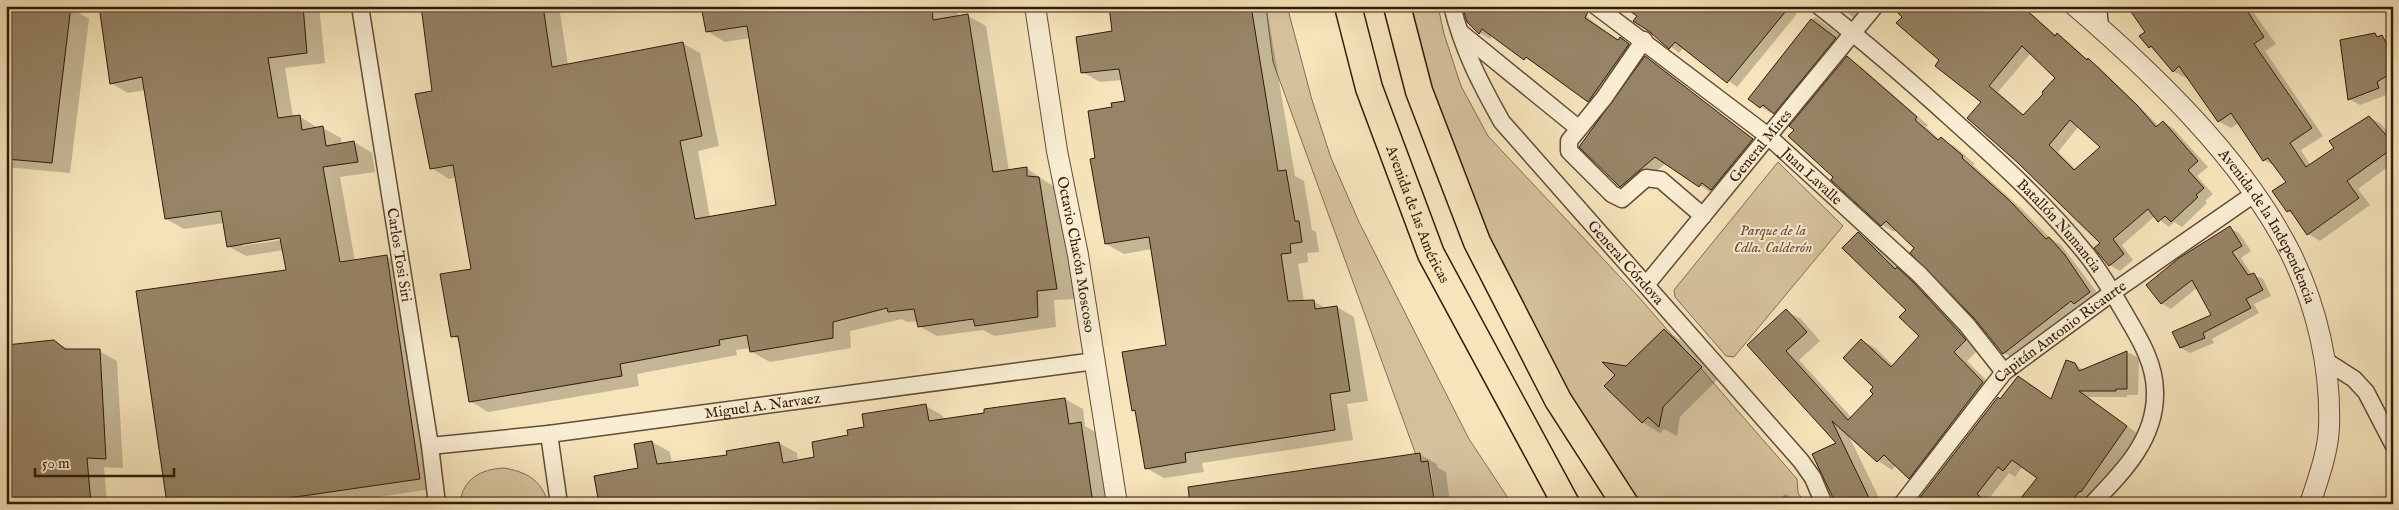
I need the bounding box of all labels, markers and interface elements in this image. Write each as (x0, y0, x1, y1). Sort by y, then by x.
street label: General Mires (1725, 106, 1796, 187)
street label: Avenida de las Américas (1381, 142, 1454, 286)
street label: Juan Lavalle (1775, 142, 1846, 209)
street label: Avenida de la Independencia (2213, 144, 2320, 306)
street label: Octavio Chacón Moscoso (1052, 175, 1099, 334)
street label: Batallón Numancia (2013, 175, 2106, 277)
street label: Carlos Tosi Siri (382, 207, 416, 303)
street label: General Córdova (1583, 217, 1668, 309)
park label: Parque de la Cdla. Calderón (1734, 221, 1812, 257)
street label: Capitán Antonio Ricaurte (1990, 276, 2130, 387)
street label: Miguel A. Narvaez (703, 389, 822, 423)
scale bar (35, 445, 174, 477)
text: 50 m (42, 454, 70, 473)

